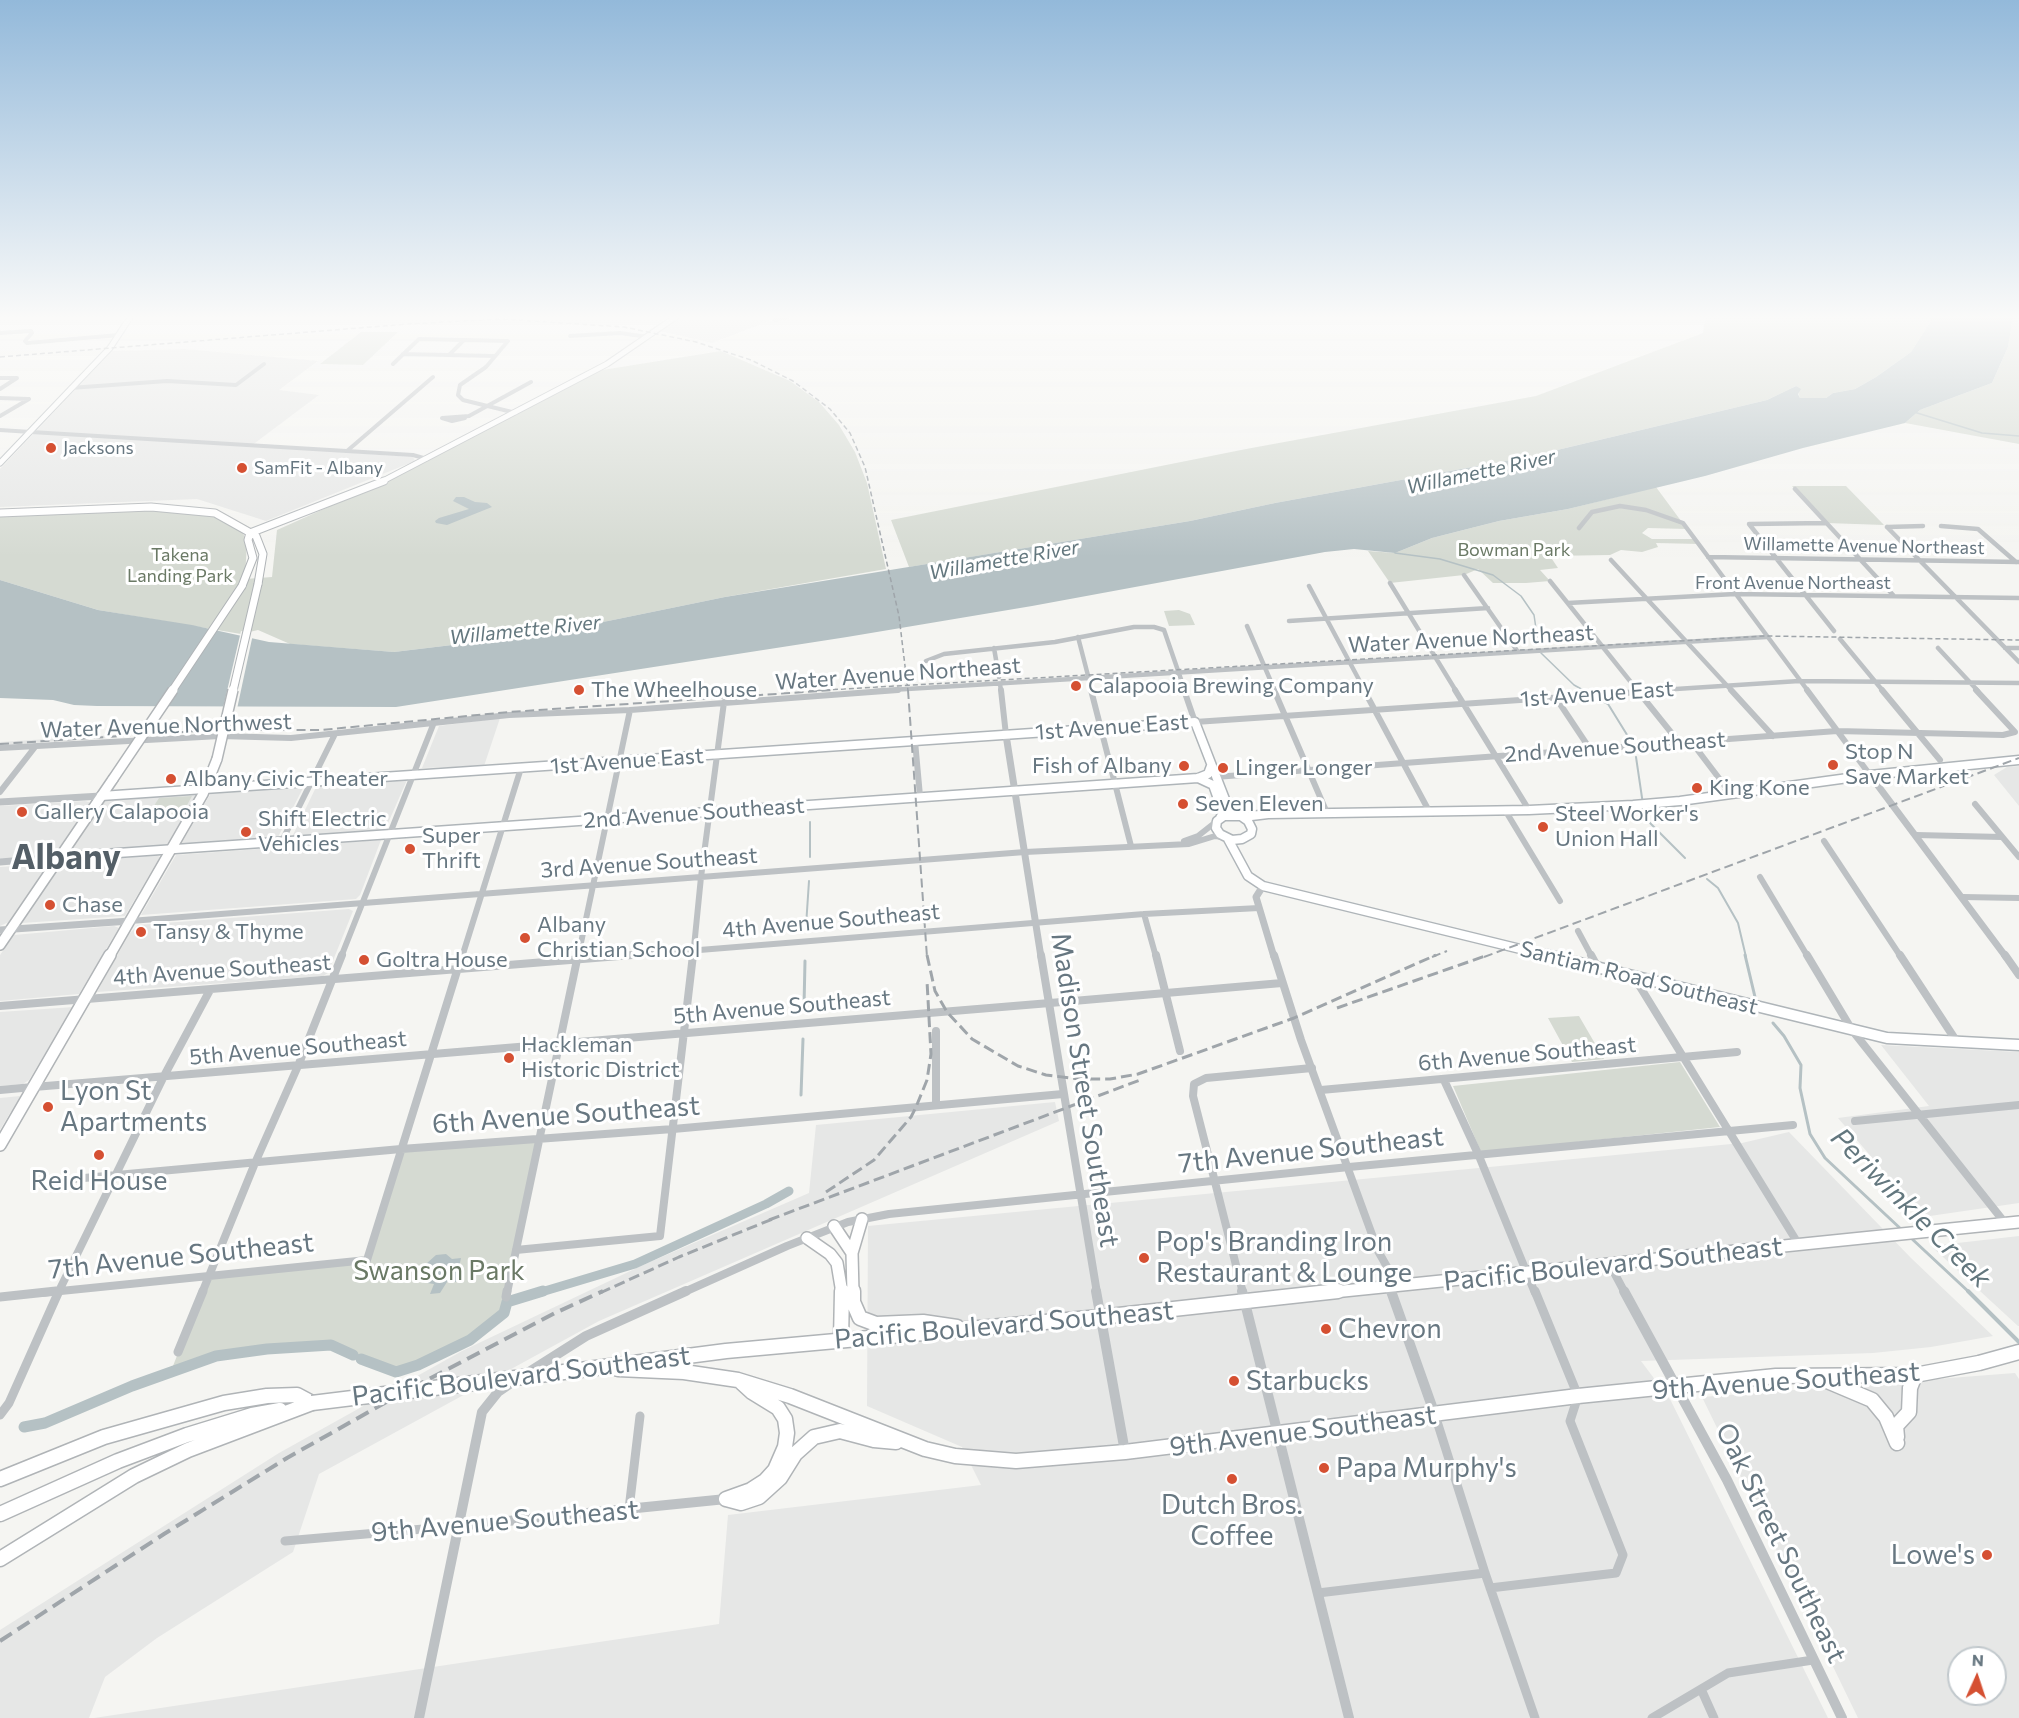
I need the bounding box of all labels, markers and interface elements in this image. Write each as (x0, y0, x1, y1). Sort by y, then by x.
place label: Jacksons (63, 437, 134, 459)
marker: Jacksons (44, 441, 58, 455)
water label: Willamette River (1404, 444, 1558, 500)
place label: SamFit - Albany (254, 457, 383, 479)
marker: SamFit - Albany (235, 461, 249, 475)
street label: Willamette Avenue Northeast (1743, 533, 1985, 559)
water label: Willamette River (927, 535, 1081, 585)
park label: Bowman Park (1458, 539, 1570, 561)
park label: Takena Landing Park (127, 544, 233, 586)
street label: Front Avenue Northeast (1695, 572, 1891, 594)
water label: Willamette River (448, 610, 602, 650)
street label: Water Avenue Northeast (1347, 619, 1595, 659)
street label: Water Avenue Northeast (774, 652, 1022, 696)
place label: Calapooia Brewing Company (1088, 673, 1374, 699)
street label: 1st Avenue East (1519, 675, 1675, 713)
place label: The Wheelhouse (591, 677, 757, 703)
marker: Calapooia Brewing Company (1069, 679, 1083, 693)
marker: The Wheelhouse (572, 683, 586, 697)
street label: Water Avenue Northwest (40, 708, 292, 744)
street label: 1st Avenue East (1034, 708, 1190, 746)
street label: 2nd Avenue Southeast (1504, 726, 1726, 768)
place label: Stop N Save Market (1845, 739, 1969, 790)
street label: 1st Avenue East (549, 742, 705, 780)
place label: Fish of Albany (1032, 753, 1172, 779)
place label: Linger Longer (1235, 755, 1373, 781)
marker: Stop N Save Market (1826, 758, 1840, 772)
marker: Fish of Albany (1177, 759, 1191, 773)
marker: Linger Longer (1216, 761, 1230, 775)
place label: Albany Civic Theater (183, 766, 388, 792)
marker: Albany Civic Theater (164, 772, 178, 786)
place label: King Kone (1709, 775, 1809, 801)
marker: King Kone (1690, 781, 1704, 795)
place label: Seven Eleven (1195, 791, 1324, 817)
street label: 2nd Avenue Southeast (583, 792, 805, 834)
marker: Seven Eleven (1176, 797, 1190, 811)
place label: Gallery Calapooia (34, 799, 209, 825)
place label: Steel Worker's Union Hall (1555, 801, 1699, 852)
marker: Gallery Calapooia (15, 805, 29, 819)
place label: Shift Electric Vehicles (258, 806, 387, 858)
marker: Steel Worker's Union Hall (1536, 820, 1550, 834)
place label: Super Thrift (422, 823, 481, 874)
marker: Shift Electric Vehicles (239, 825, 253, 839)
district label: Albany (11, 838, 121, 878)
marker: Super Thrift (403, 842, 417, 856)
street label: 3rd Avenue Southeast (540, 842, 758, 884)
place label: Chase (62, 892, 123, 918)
marker: Chase (43, 898, 57, 912)
street label: 4th Avenue Southeast (721, 898, 941, 944)
place label: Albany Christian School (537, 912, 700, 963)
place label: Tansy & Thyme (153, 919, 304, 945)
marker: Tansy & Thyme (134, 925, 148, 939)
street label: Madison Street Southeast (1044, 930, 1126, 1250)
marker: Albany Christian School (518, 931, 532, 945)
street label: Santiam Road Southeast (1517, 936, 1761, 1020)
place label: Goltra House (376, 947, 508, 973)
street label: 4th Avenue Southeast (112, 949, 332, 991)
marker: Goltra House (357, 953, 371, 967)
street label: 5th Avenue Southeast (672, 984, 892, 1030)
street label: 5th Avenue Southeast (188, 1025, 408, 1071)
street label: 6th Avenue Southeast (1417, 1031, 1637, 1077)
place label: Hackleman Historic District (521, 1032, 680, 1084)
marker: Hackleman Historic District (502, 1051, 516, 1065)
place label: Lyon St Apartments (60, 1075, 207, 1138)
street label: 6th Avenue Southeast (431, 1089, 701, 1141)
marker: Lyon St Apartments (41, 1100, 55, 1114)
street label: 7th Avenue Southeast (1177, 1120, 1445, 1180)
water label: Periwinkle Creek (1824, 1121, 1998, 1295)
marker: Reid House (92, 1148, 106, 1162)
place label: Reid House (30, 1165, 168, 1197)
street label: 7th Avenue Southeast (47, 1226, 315, 1286)
place label: Pop's Branding Iron Restaurant & Lounge (1156, 1226, 1412, 1289)
street label: Pacific Boulevard Southeast (1442, 1230, 1784, 1298)
marker: Pop's Branding Iron Restaurant & Lounge (1137, 1251, 1151, 1265)
park label: Swanson Park (353, 1255, 525, 1287)
street label: Pacific Boulevard Southeast (833, 1294, 1175, 1356)
place label: Chevron (1338, 1313, 1442, 1345)
marker: Chevron (1319, 1322, 1333, 1336)
street label: Pacific Boulevard Southeast (350, 1339, 692, 1413)
street label: 9th Avenue Southeast (1651, 1355, 1921, 1407)
place label: Starbucks (1246, 1365, 1369, 1397)
marker: Starbucks (1227, 1374, 1241, 1388)
street label: 9th Avenue Southeast (1168, 1399, 1438, 1463)
street label: Oak Street Southeast (1709, 1418, 1853, 1668)
place label: Papa Murphy's (1336, 1452, 1517, 1484)
marker: Papa Murphy's (1317, 1461, 1331, 1475)
marker: Dutch Bros. Coffee (1225, 1472, 1239, 1486)
place label: Dutch Bros. Coffee (1161, 1489, 1303, 1552)
street label: 9th Avenue Southeast (370, 1493, 640, 1549)
place label: Lowe's (1891, 1539, 1975, 1571)
marker: Lowe's (1980, 1548, 1994, 1562)
north arrow (1947, 1646, 2007, 1706)
text: N (1971, 1650, 1984, 1669)

